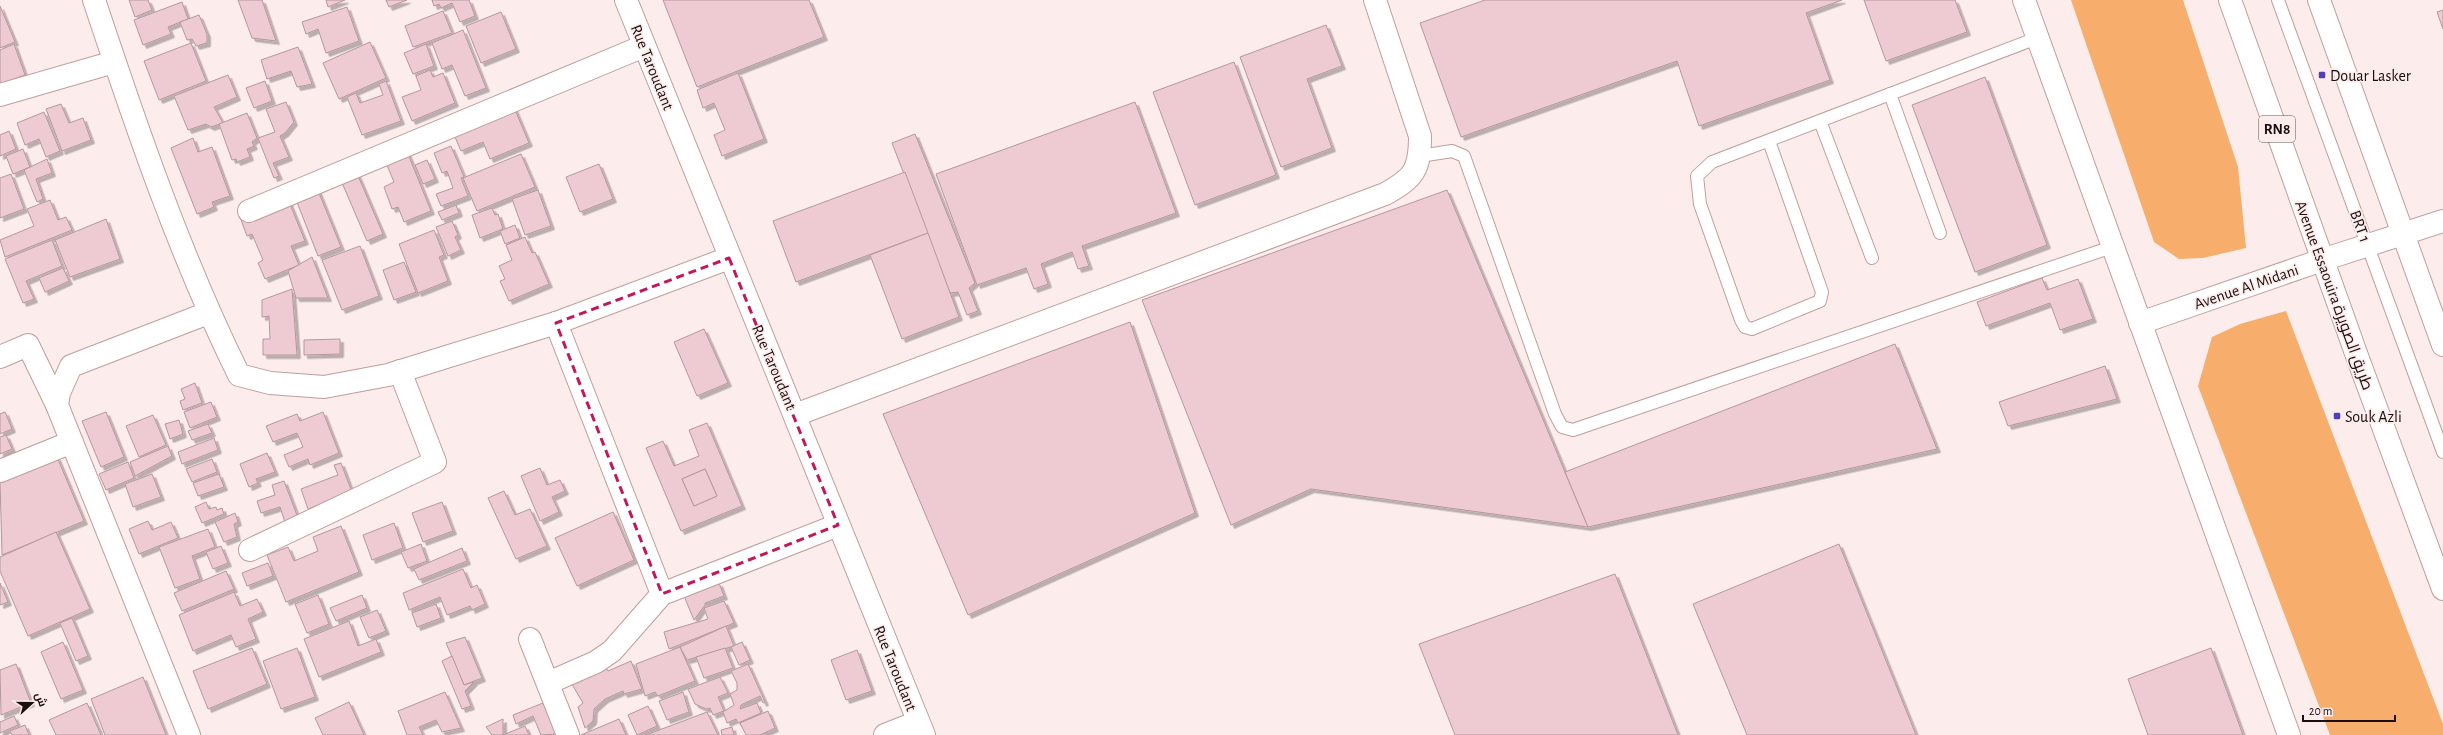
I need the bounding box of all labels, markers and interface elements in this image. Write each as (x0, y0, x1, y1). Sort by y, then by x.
street label: Rue Taroudant (628, 22, 676, 112)
place label: Douar Lasker (2330, 68, 2412, 84)
marker: Douar Lasker (2317, 70, 2327, 80)
road number: RN8 (2259, 116, 2295, 142)
street label: Avenue Essaouira طريق الصويرة (2290, 198, 2376, 393)
street label: BRT 1 (2347, 208, 2373, 245)
street label: Avenue Al Midani (2192, 262, 2301, 312)
street label: Rue Taroudant (749, 322, 799, 412)
place label: Souk Azli (2345, 409, 2402, 425)
marker: Souk Azli (2332, 411, 2342, 421)
street label: Rue Taroudant (871, 623, 919, 713)
north arrow (12, 683, 52, 723)
text: ش (32, 691, 49, 709)
scale bar (2303, 697, 2395, 723)
text: 20 m (2309, 705, 2332, 717)

